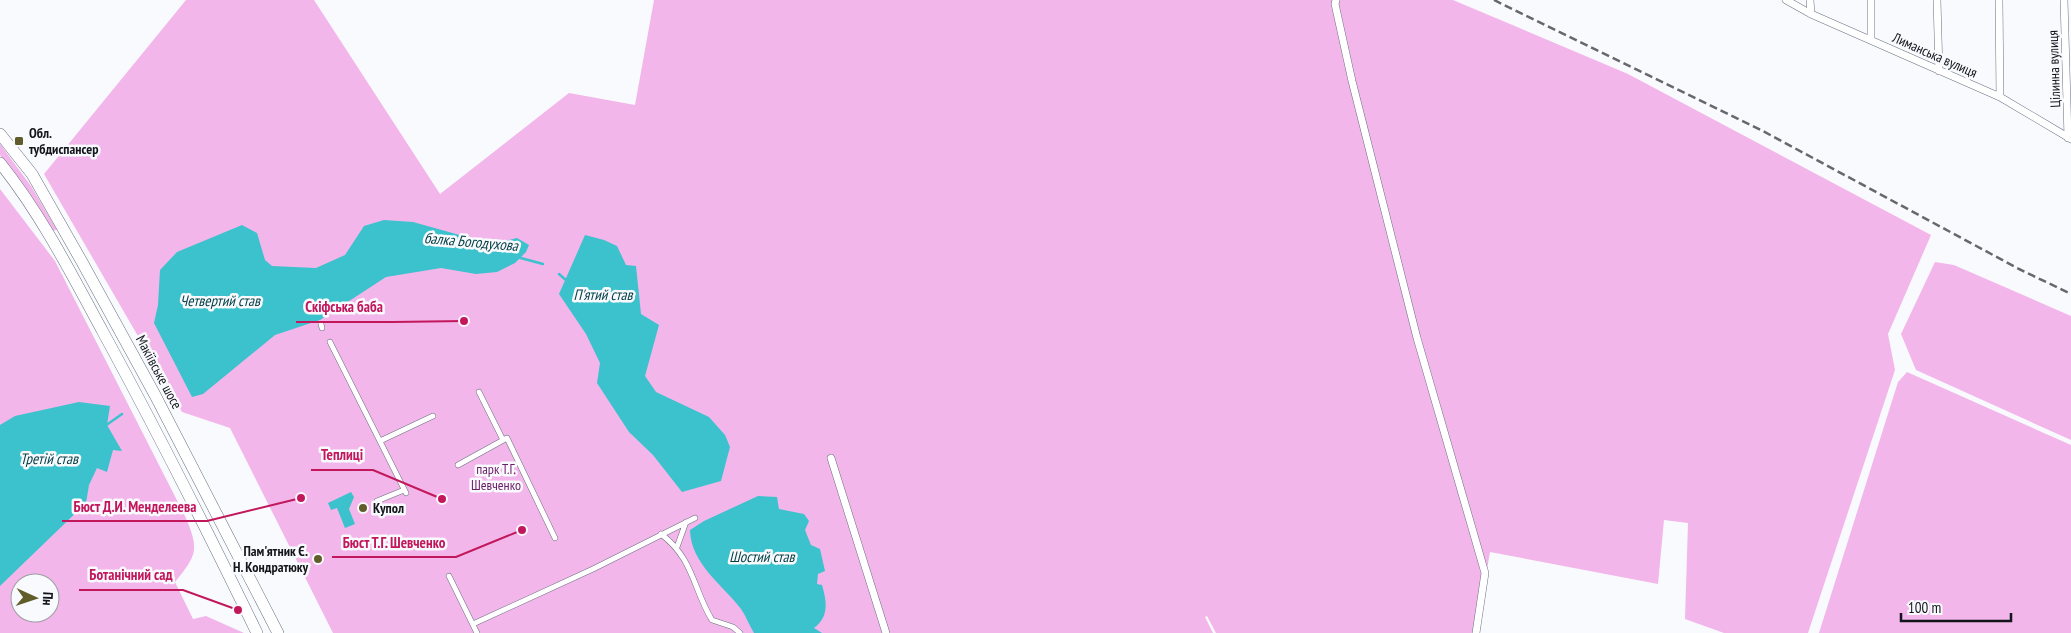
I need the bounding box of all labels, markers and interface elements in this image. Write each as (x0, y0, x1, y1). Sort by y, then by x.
street label: Лиманська вулиця (1889, 28, 1980, 82)
street label: Цілинна вулиця (2044, 30, 2064, 108)
place label: Обл. тубдиспансер (29, 124, 98, 158)
marker: Обл. тубдиспансер (13, 135, 25, 147)
water label: балка Богодухова (423, 228, 520, 255)
water label: П'ятий став (573, 285, 634, 304)
water label: Четвертий став (180, 291, 261, 310)
callout: Скіфська баба (296, 292, 393, 322)
text: Скіфська баба (305, 297, 383, 316)
street label: Макіївське шосе (132, 332, 186, 412)
callout: Теплиці (311, 440, 373, 470)
text: Теплиці (321, 445, 363, 464)
water label: Третій став (20, 449, 79, 468)
park label: парк Т.Г. Шевченко (471, 460, 521, 494)
callout: Бюст Д.И. Менделеева (62, 491, 207, 521)
text: Бюст Д.И. Менделеева (74, 497, 196, 516)
place label: Купол (373, 499, 404, 517)
marker: Купол (357, 502, 369, 514)
callout: Бюст Т.Г. Шевченко (332, 527, 456, 557)
text: Бюст Т.Г. Шевченко (343, 533, 446, 552)
place label: Пам'ятник Є. Н. Кондратюку (233, 542, 308, 576)
water label: Шостий став (729, 547, 796, 566)
marker: Пам'ятник Є. Н. Кондратюку (312, 553, 324, 565)
callout: Ботанічний сад (79, 560, 183, 590)
text: Ботанічний сад (89, 565, 173, 584)
north arrow (10, 573, 60, 623)
scale bar (1901, 590, 2011, 622)
text: Пн (39, 591, 57, 606)
text: 100 m (1908, 598, 1941, 617)

